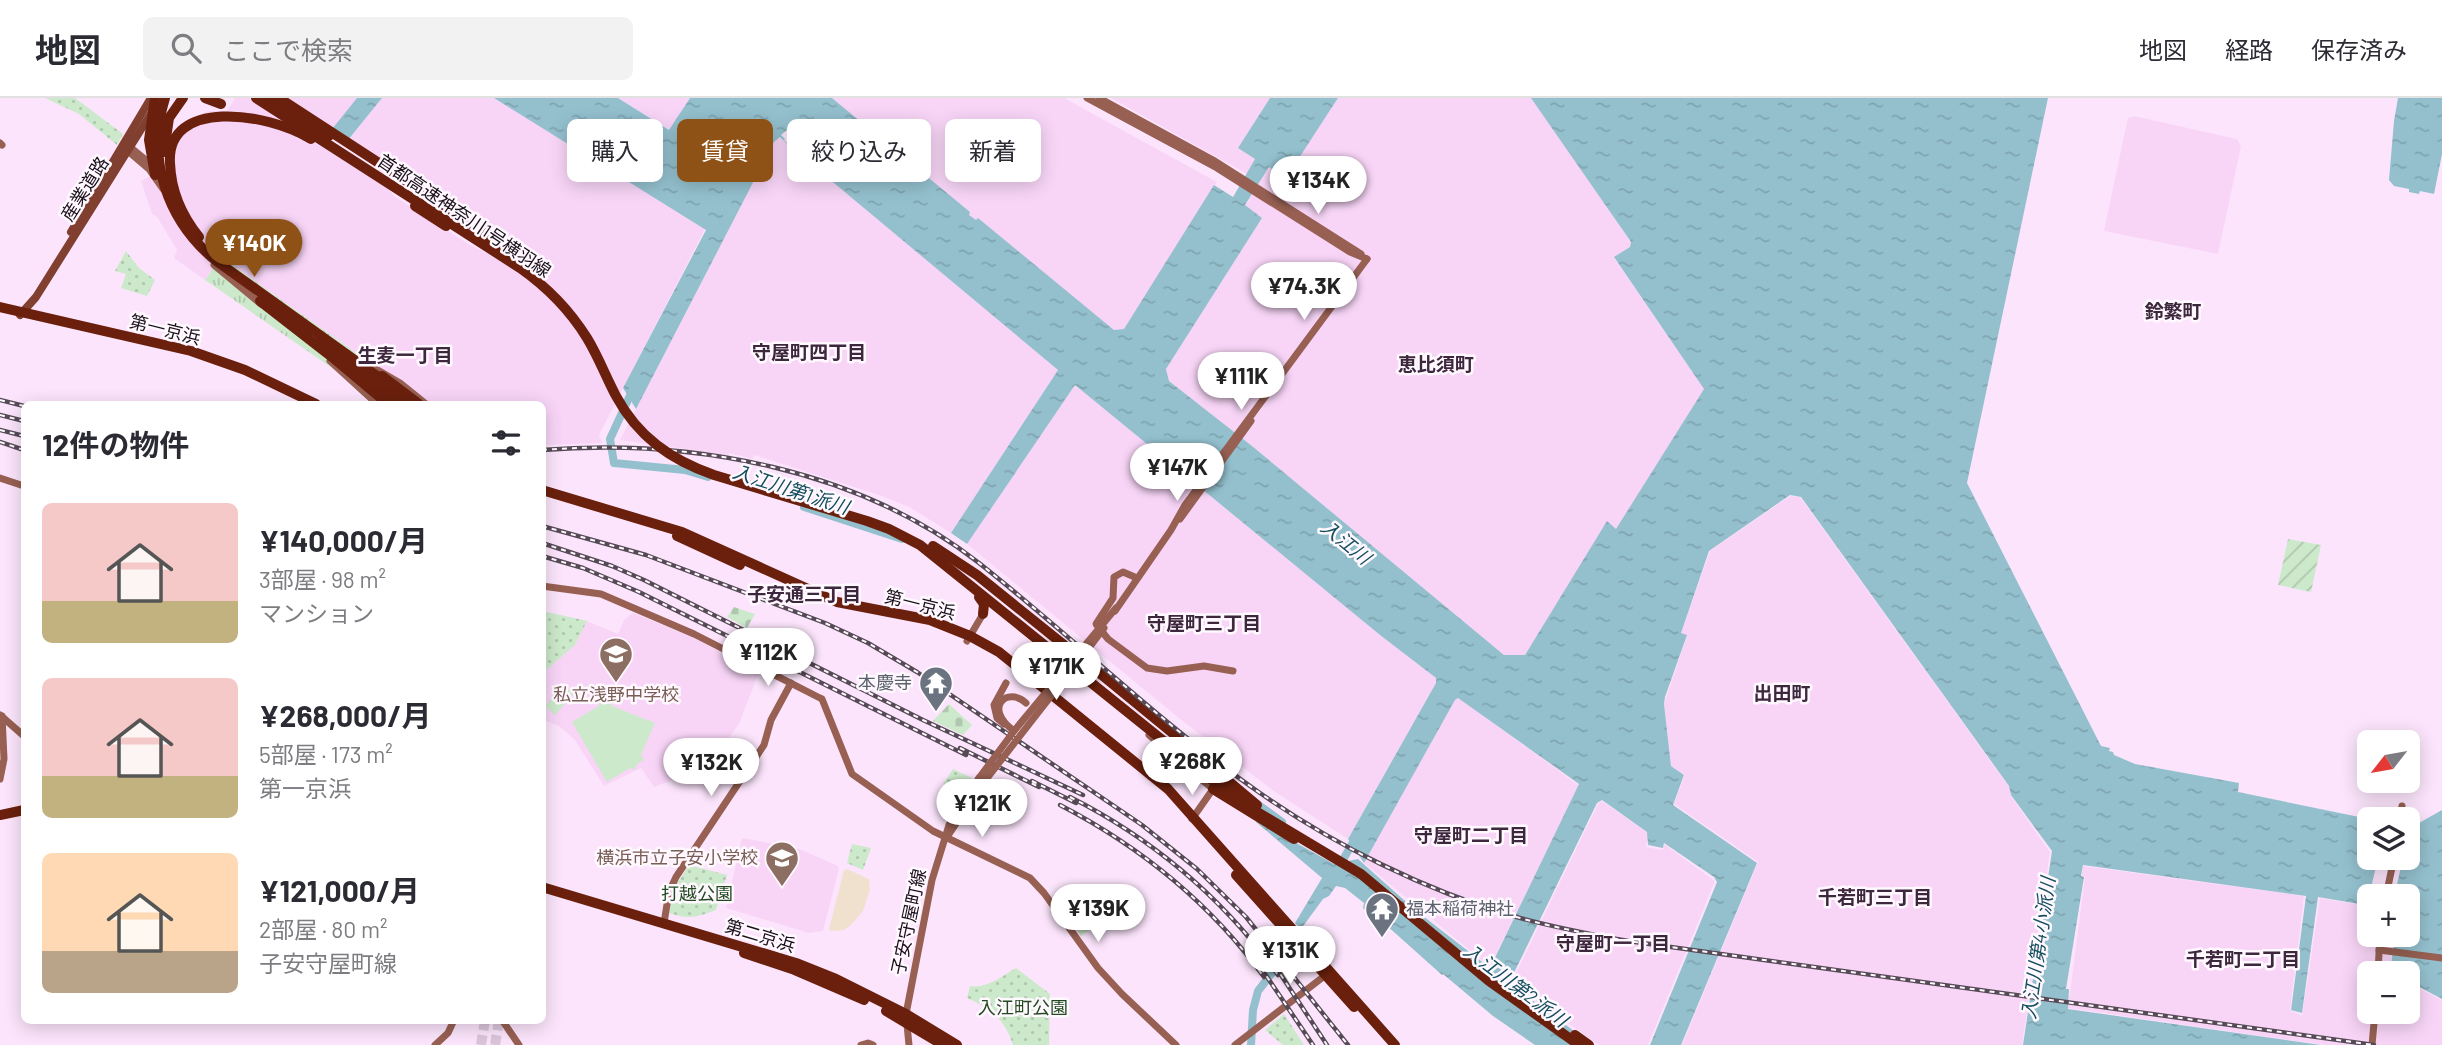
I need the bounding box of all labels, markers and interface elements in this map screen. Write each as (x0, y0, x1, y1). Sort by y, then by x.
search box (143, 17, 633, 80)
text: 地図 (35, 29, 101, 69)
icon: search (167, 29, 205, 67)
text: ここで検索 (223, 34, 353, 65)
text: 地図 (2139, 35, 2187, 64)
text: 経路 (2225, 35, 2273, 64)
text: 保存済み (2311, 35, 2407, 64)
chip: 購入 (567, 119, 663, 182)
chip: 賃貸 (677, 119, 773, 182)
chip: 絞り込み (787, 119, 931, 182)
chip: 新着 (945, 119, 1041, 182)
street label: 首都高速神奈川1号横羽線 (374, 149, 555, 281)
street label: 産業道路 (56, 152, 113, 225)
pin: ¥134K (1269, 156, 1367, 216)
text: ¥134K (1286, 165, 1350, 193)
pin: ¥140K (205, 220, 303, 279)
text: ¥140K (221, 228, 287, 256)
pin: ¥74.3K (1247, 262, 1361, 322)
text: ¥74.3K (1267, 271, 1341, 299)
district label: 鈴繁町 (2144, 299, 2202, 322)
street label: 第一京浜 (128, 310, 203, 348)
district label: 守屋町四丁目 (752, 340, 866, 363)
district label: 生麦一丁目 (357, 343, 453, 366)
pin: ¥111K (1192, 352, 1290, 412)
district label: 恵比須町 (1398, 352, 1474, 375)
text: ¥111K (1214, 361, 1268, 389)
icon: filters (487, 424, 525, 462)
text: 12件の物件 (42, 426, 189, 462)
pin: ¥147K (1128, 444, 1226, 503)
text: ¥147K (1146, 452, 1208, 480)
water label: 入江川第1派川 (730, 459, 854, 519)
water label: 入江川 (1317, 515, 1377, 570)
text: ¥140,000/月 (259, 522, 428, 558)
icon: home (98, 531, 182, 615)
text: 3部屋 · 98 m² (259, 565, 386, 593)
district label: 子安通三丁目 (747, 582, 861, 605)
street label: 第一京浜 (883, 585, 958, 623)
text: マンション (259, 599, 374, 627)
district label: 守屋町三丁目 (1147, 611, 1261, 634)
pin: ¥112K (719, 628, 817, 688)
school or university icon: 私立浅野中学校 (597, 635, 635, 684)
text: ¥112K (738, 637, 798, 665)
pin: ¥171K (1007, 642, 1105, 702)
text: ¥171K (1027, 651, 1085, 679)
temple icon: 本慶寺 (917, 664, 955, 713)
place label: 本慶寺 (858, 671, 912, 693)
district label: 出田町 (1753, 681, 1811, 704)
place label: 私立浅野中学校 (553, 683, 679, 705)
text: ¥268,000/月 (259, 697, 431, 733)
icon: home (98, 706, 182, 790)
north arrow (2357, 730, 2420, 793)
map controls (2357, 730, 2420, 1024)
pin: ¥132K (662, 738, 760, 798)
pin: ¥268K (1143, 738, 1241, 797)
text: 5部屋 · 173 m² (259, 740, 393, 768)
text: ¥268K (1158, 746, 1226, 774)
text: ¥132K (679, 747, 743, 775)
text: 第一京浜 (259, 774, 351, 802)
pin: ¥121K (933, 780, 1031, 839)
text: ¥121K (952, 788, 1012, 816)
button: layers (2357, 807, 2420, 870)
district label: 守屋町二丁目 (1414, 823, 1528, 846)
school or university icon: 横浜市立子安小学校 (763, 839, 801, 888)
place label: 横浜市立子安小学校 (596, 846, 758, 868)
street label: 子安守屋町線 (886, 867, 930, 977)
text: ¥121,000/月 (259, 872, 420, 908)
water label: 入江川第4小派川 (2016, 873, 2059, 1020)
icon: home (98, 881, 182, 965)
park label: 打越公園 (661, 882, 733, 904)
pin: ¥139K (1049, 884, 1147, 944)
button: + (2357, 884, 2420, 947)
district label: 千若町三丁目 (1818, 885, 1932, 908)
temple icon: 福本稲荷神社 (1363, 890, 1401, 939)
text: ¥139K (1067, 893, 1129, 921)
place label: 福本稲荷神社 (1406, 897, 1514, 919)
street label: 第二京浜 (723, 914, 798, 956)
text: 2部屋 · 80 m² (259, 915, 387, 943)
pin: ¥131K (1241, 926, 1339, 986)
district label: 守屋町一丁目 (1556, 931, 1670, 954)
text: ¥131K (1261, 935, 1319, 963)
water label: 入江川第2派川 (1460, 938, 1574, 1032)
district label: 千若町二丁目 (2186, 947, 2300, 970)
text: 子安守屋町線 (259, 949, 397, 977)
button: − (2357, 961, 2420, 1024)
park label: 入江町公園 (978, 996, 1068, 1018)

